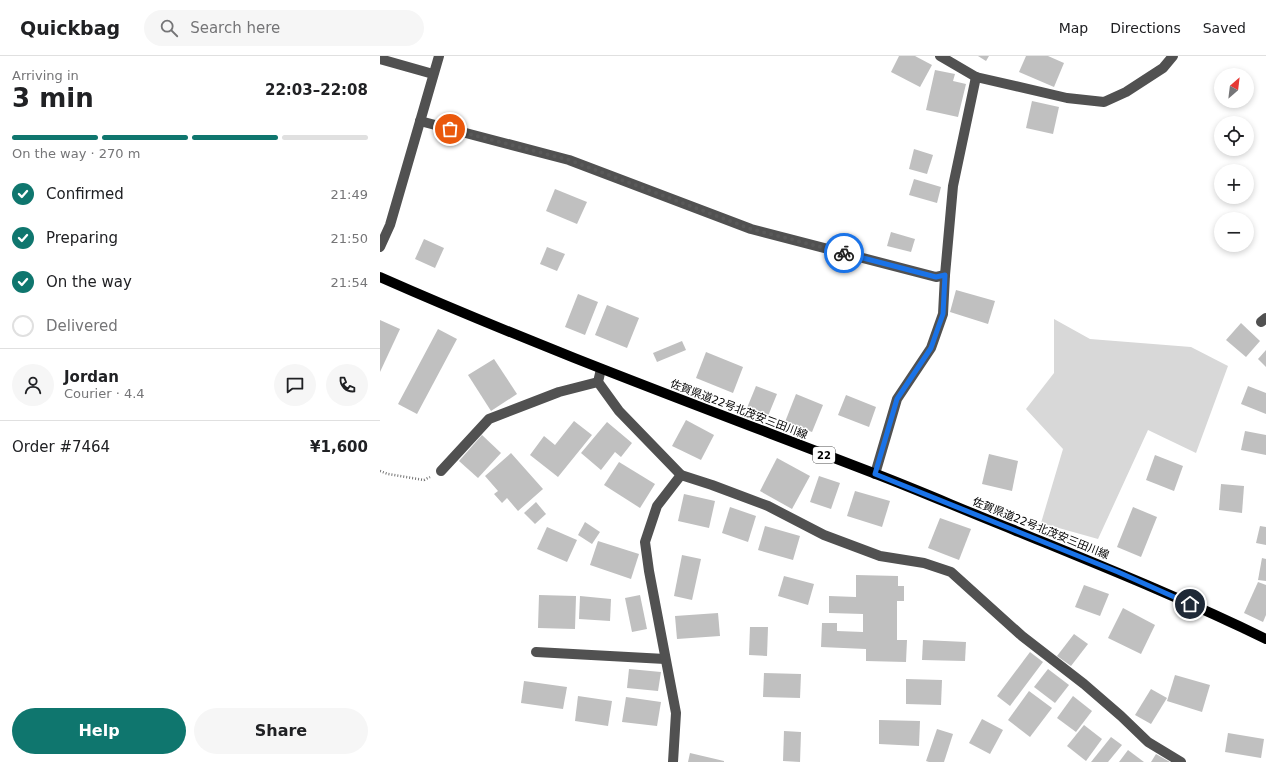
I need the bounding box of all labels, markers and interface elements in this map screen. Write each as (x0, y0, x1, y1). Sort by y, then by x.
search box (144, 10, 424, 46)
text: Quickbag (20, 17, 120, 39)
icon: search (158, 17, 180, 39)
text: Search here (190, 19, 280, 37)
text: Map (1059, 20, 1088, 36)
text: Directions (1110, 20, 1181, 36)
text: Saved (1203, 20, 1246, 36)
text: Arriving in (12, 68, 79, 83)
north arrow (1214, 68, 1254, 108)
map controls (1214, 68, 1254, 252)
text: 22:03–22:08 (265, 81, 368, 99)
text: 3 min (12, 83, 94, 113)
pin (433, 112, 467, 146)
button: locate (1214, 116, 1254, 156)
icon: bag (439, 118, 461, 140)
text: On the way · 270 m (12, 146, 140, 161)
button: + (1214, 164, 1254, 204)
icon: check (12, 183, 34, 205)
text: Confirmed (46, 185, 124, 203)
text: 21:49 (331, 187, 368, 202)
button: − (1214, 212, 1254, 252)
icon: check (12, 227, 34, 249)
text: Preparing (46, 229, 118, 247)
text: 21:50 (331, 231, 368, 246)
courier (824, 233, 864, 273)
icon: bike (833, 242, 855, 264)
icon: check (12, 271, 34, 293)
text: On the way (46, 273, 132, 291)
text: 21:54 (331, 275, 368, 290)
text: Delivered (46, 317, 118, 335)
button: person (12, 364, 54, 406)
button: chat (274, 364, 316, 406)
button: phone (326, 364, 368, 406)
text: Jordan (64, 368, 119, 386)
street label: 佐賀県道22号北茂安三田川線 (668, 377, 809, 442)
text: Courier · 4.4 (64, 386, 145, 401)
text: Order #7464 (12, 438, 110, 456)
text: ¥1,600 (310, 438, 368, 456)
road number: 22 (813, 447, 835, 463)
street label: 佐賀県道22号北茂安三田川線 (971, 495, 1111, 562)
pin (1173, 587, 1207, 621)
icon: home (1179, 593, 1201, 615)
button: Help (12, 708, 186, 754)
button: Share (194, 708, 368, 754)

